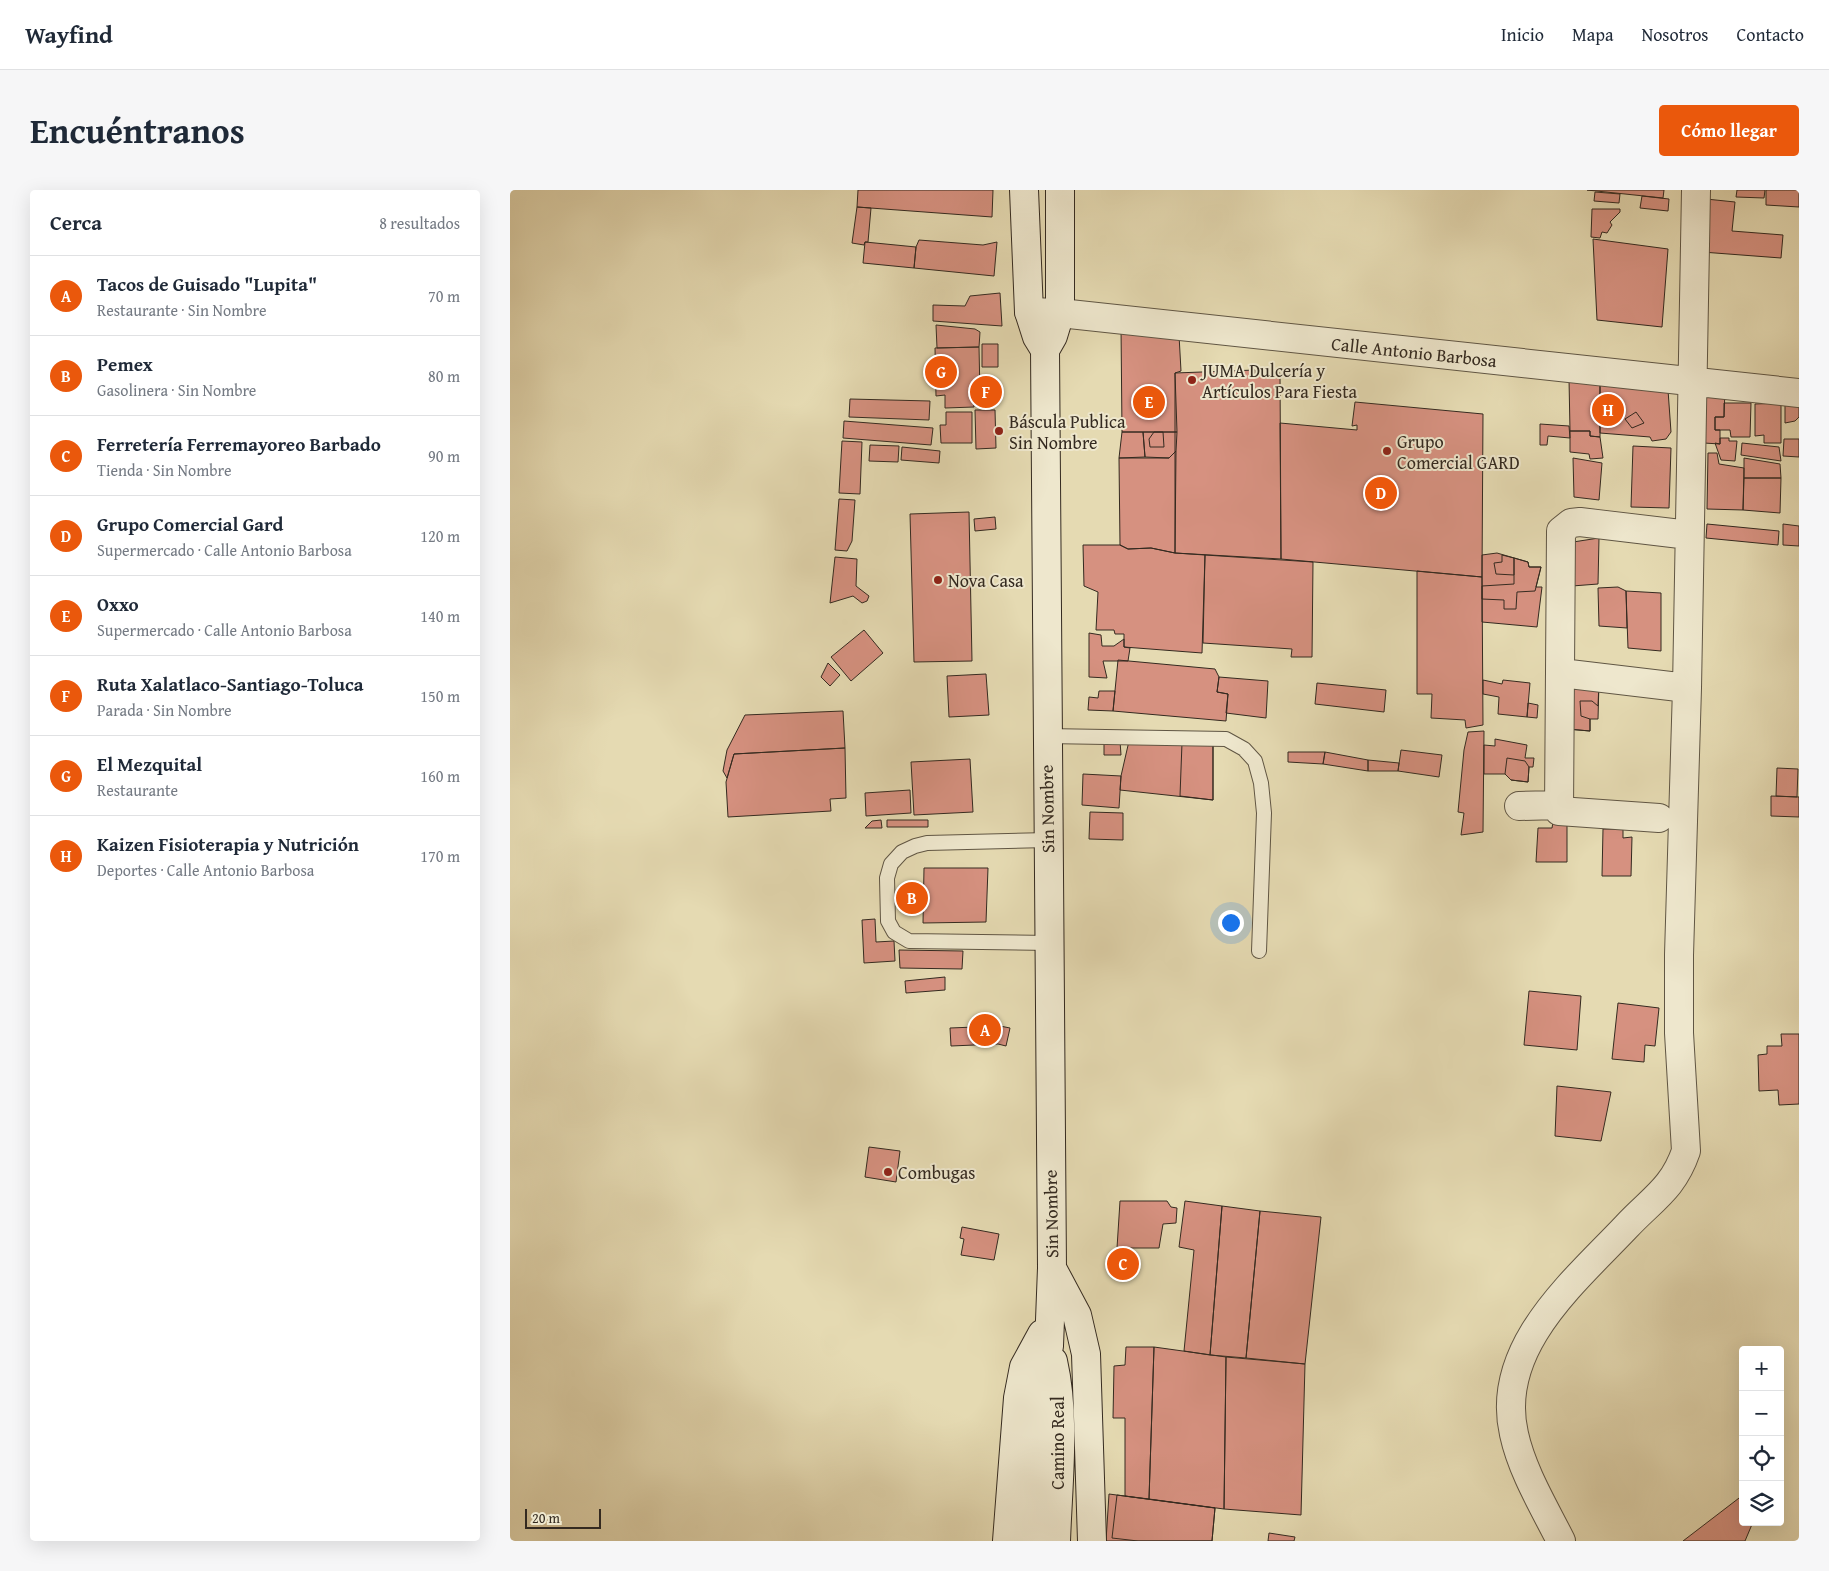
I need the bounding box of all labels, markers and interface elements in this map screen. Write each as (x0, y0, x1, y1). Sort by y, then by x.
text: Wayfind (25, 17, 113, 52)
text: Inicio (1501, 21, 1544, 48)
text: Mapa (1572, 21, 1613, 48)
text: Nosotros (1641, 21, 1709, 48)
text: Contacto (1737, 21, 1804, 48)
text: Encuéntranos (30, 105, 245, 156)
button: Cómo llegar (1659, 105, 1799, 156)
text: Cerca (50, 207, 102, 238)
text: 8 resultados (379, 211, 460, 235)
text: Tacos de Guisado "Lupita" (97, 270, 317, 298)
text: A (61, 284, 71, 308)
text: 70 m (428, 284, 460, 308)
text: Restaurante · Sin Nombre (97, 298, 266, 322)
street label: Calle Antonio Barbosa (1330, 330, 1498, 374)
text: Pemex (97, 350, 153, 378)
pin: G (925, 353, 957, 391)
place label: JUMA Dulcería y Artículos Para Fiesta (1200, 357, 1357, 405)
text: B (61, 364, 71, 388)
text: 80 m (428, 364, 460, 388)
pin: F (970, 373, 1002, 411)
marker: JUMA Dulcería y Artículos Para Fiesta (1186, 374, 1198, 386)
text: Gasolinera · Sin Nombre (97, 378, 256, 402)
pin: E (1133, 383, 1165, 421)
pin: H (1592, 391, 1624, 429)
place label: Báscula Publica Sin Nombre (1009, 408, 1126, 456)
marker: Báscula Publica Sin Nombre (993, 425, 1005, 437)
place label: Grupo Comercial GARD (1397, 428, 1520, 476)
text: Ferretería Ferremayoreo Barbado (97, 430, 381, 458)
text: C (61, 444, 71, 468)
text: 90 m (428, 444, 460, 468)
marker: Grupo Comercial GARD (1381, 445, 1393, 457)
text: Tienda · Sin Nombre (97, 458, 231, 482)
pin: D (1365, 474, 1397, 512)
text: Grupo Comercial Gard (97, 510, 283, 538)
text: D (61, 524, 71, 548)
text: 120 m (420, 524, 460, 548)
text: Supermercado · Calle Antonio Barbosa (97, 538, 352, 562)
place label: Nova Casa (948, 567, 1024, 594)
marker: Nova Casa (932, 574, 944, 586)
text: Oxxo (97, 590, 139, 618)
text: E (62, 604, 70, 628)
text: 140 m (420, 604, 460, 628)
text: Supermercado · Calle Antonio Barbosa (97, 618, 352, 642)
text: Ruta Xalatlaco-Santiago-Toluca (97, 670, 363, 698)
text: F (62, 684, 70, 708)
text: 150 m (420, 684, 460, 708)
text: Parada · Sin Nombre (97, 698, 232, 722)
text: El Mezquital (97, 750, 202, 778)
text: G (61, 764, 71, 788)
text: 160 m (420, 764, 460, 788)
street label: Sin Nombre (1033, 765, 1061, 853)
text: Restaurante (97, 778, 178, 802)
text: Kaizen Fisioterapia y Nutrición (97, 830, 359, 858)
text: H (60, 844, 72, 868)
text: 170 m (420, 844, 460, 868)
text: Deportes · Calle Antonio Barbosa (97, 858, 314, 882)
pin: B (896, 879, 928, 917)
your location (1218, 910, 1244, 936)
pin: A (969, 1011, 1001, 1049)
place label: Combugas (898, 1159, 975, 1186)
marker: Combugas (882, 1166, 894, 1178)
street label: Sin Nombre (1037, 1170, 1065, 1258)
pin: C (1107, 1245, 1139, 1283)
map controls (1739, 1346, 1784, 1526)
button: + (1739, 1346, 1784, 1391)
button: − (1739, 1391, 1784, 1436)
street label: Camino Real (1044, 1396, 1071, 1490)
button: locate (1739, 1436, 1784, 1481)
button: layers (1739, 1481, 1784, 1526)
scale bar (525, 1506, 601, 1529)
text: 20 m (532, 1508, 560, 1528)

